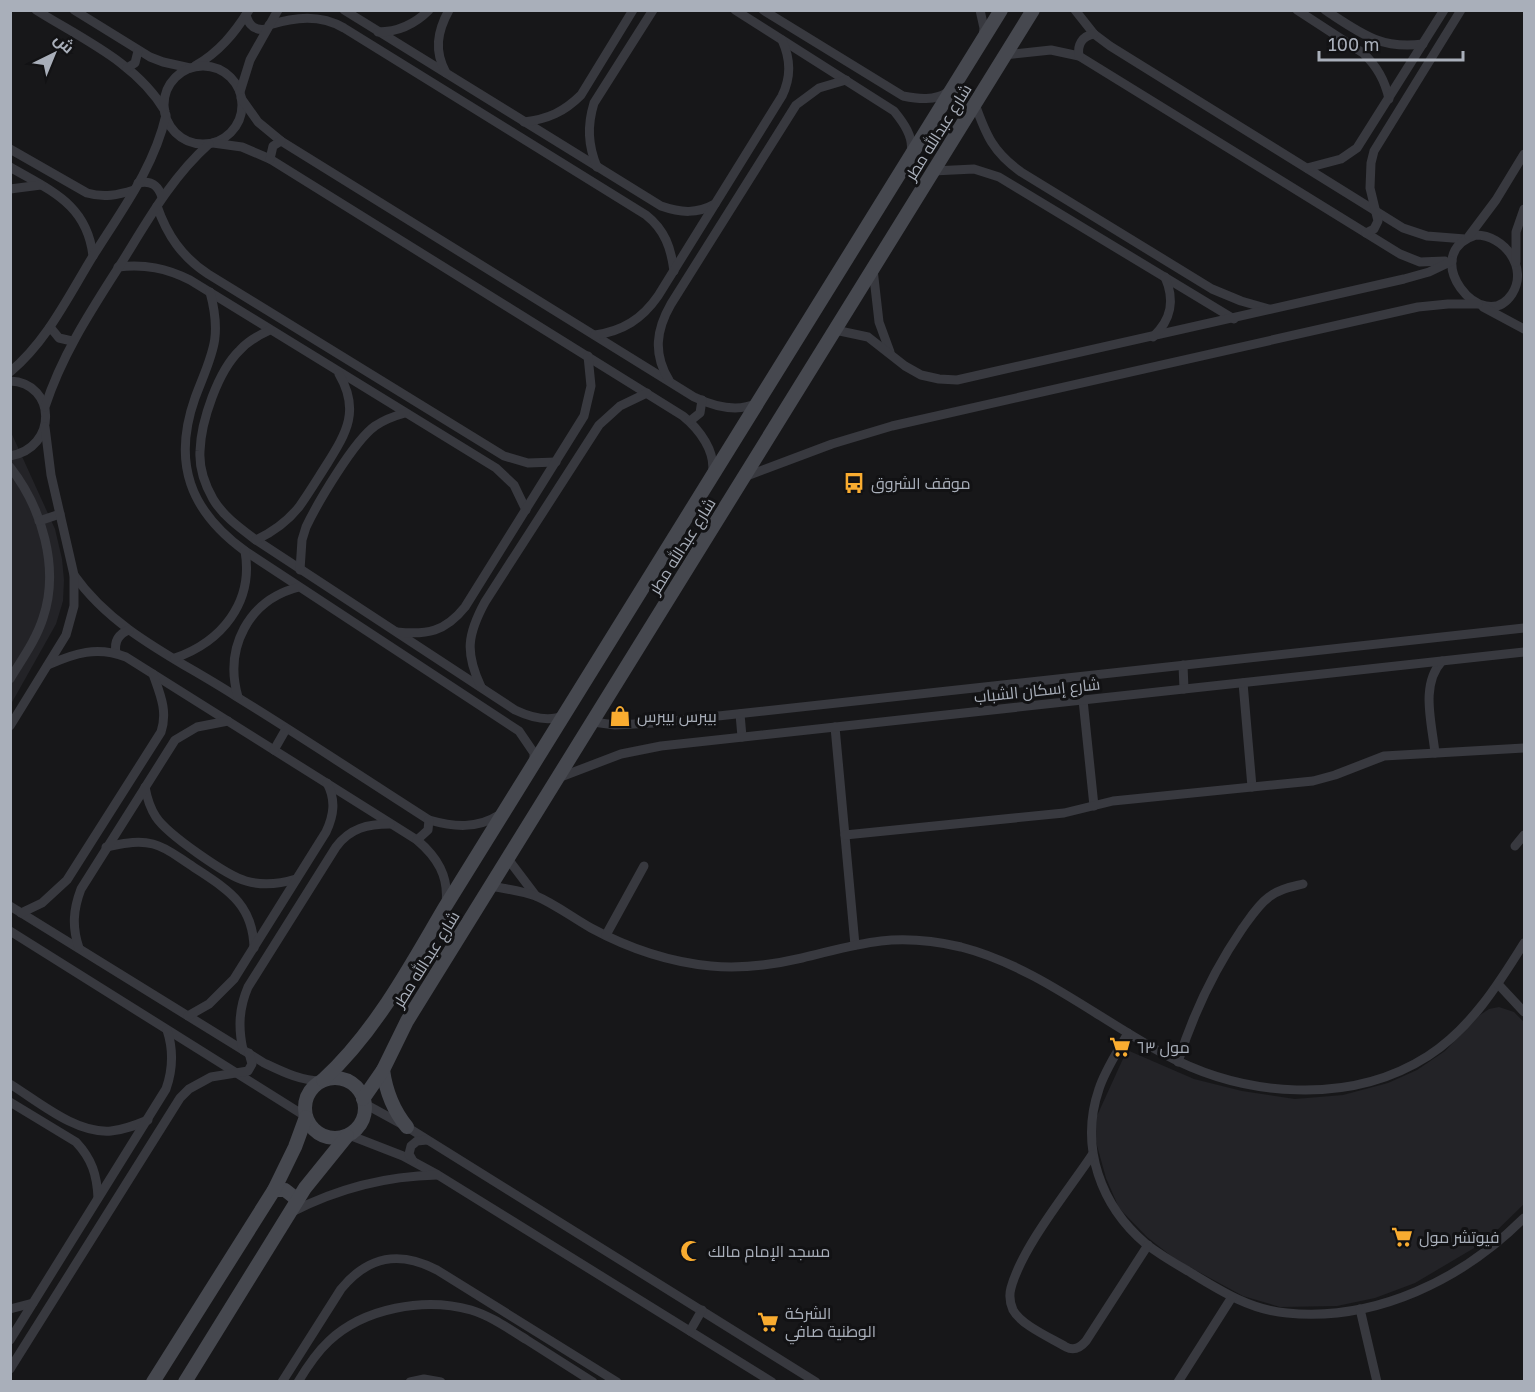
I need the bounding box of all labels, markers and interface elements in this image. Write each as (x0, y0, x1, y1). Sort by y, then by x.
north arrow (24, 24, 84, 84)
scale bar (1319, 24, 1463, 62)
text: ش (50, 29, 79, 57)
text: 100 m (1328, 33, 1379, 55)
street label: شارع عبدالله مطر (900, 80, 977, 186)
bus stop icon: موقف الشروق (842, 471, 866, 495)
place label: موقف الشروق (871, 473, 971, 494)
street label: شارع عبدالله مطر (644, 494, 721, 600)
street label: شارع إسكان الشباب (973, 673, 1101, 709)
shop icon: بيبرس بيبرس (608, 704, 632, 728)
place label: بيبرس بيبرس (637, 706, 717, 727)
street label: شارع عبدالله مطر (388, 907, 465, 1013)
supermarket icon: مول ٦٣ (1108, 1035, 1132, 1059)
place label: مول ٦٣ (1137, 1037, 1190, 1058)
supermarket icon: فيوتشر مول (1390, 1225, 1414, 1249)
place label: فيوتشر مول (1419, 1227, 1499, 1248)
mosque icon: مسجد الإمام مالك (679, 1239, 703, 1263)
place label: مسجد الإمام مالك (708, 1241, 830, 1263)
place label: الشركة الوطنية صافي (785, 1303, 876, 1345)
supermarket icon: الشركة الوطنية صافي (756, 1310, 780, 1334)

